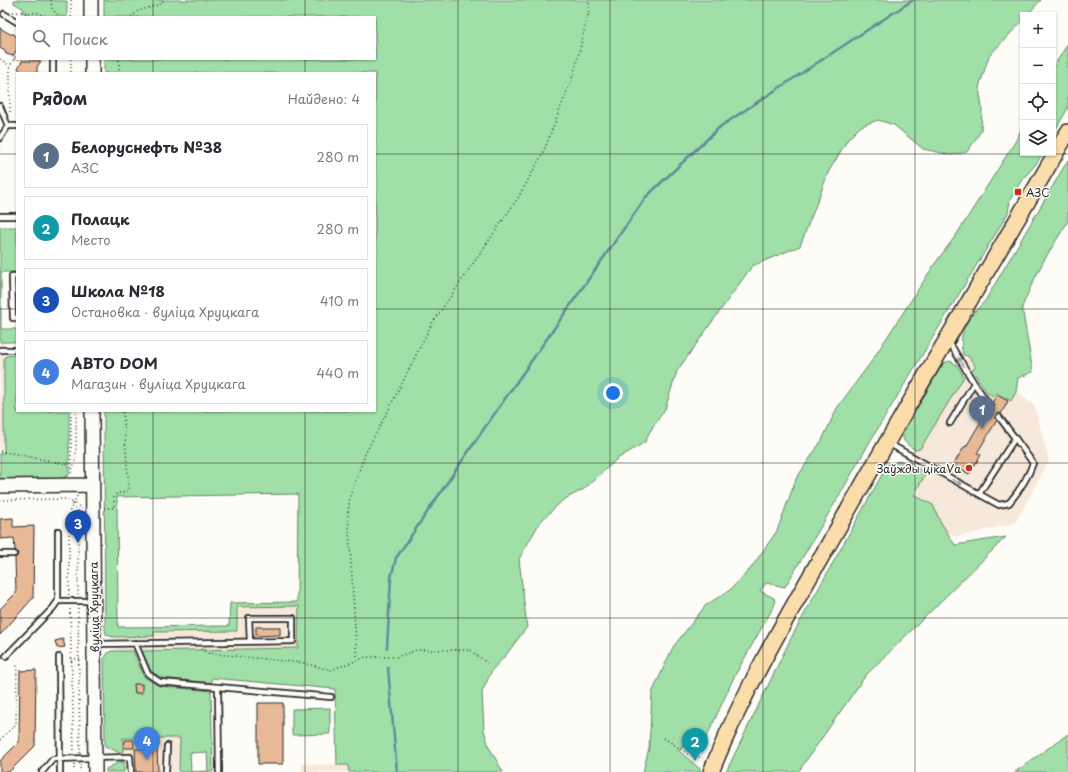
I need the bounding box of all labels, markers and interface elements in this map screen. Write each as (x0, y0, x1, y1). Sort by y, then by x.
map controls (1020, 12, 1056, 156)
button: + (1020, 12, 1056, 48)
search box (16, 16, 376, 60)
icon: search (30, 27, 52, 49)
text: Поиск (62, 27, 108, 50)
button: − (1020, 48, 1056, 84)
button: locate (1020, 84, 1056, 120)
text: Рядом (32, 85, 87, 111)
text: Найдено: 4 (288, 89, 360, 108)
button: layers (1020, 120, 1056, 156)
text: Белоруснефть №38 (71, 135, 222, 158)
text: 1 (43, 147, 49, 166)
text: 280 m (317, 147, 359, 166)
text: АЗС (71, 158, 99, 177)
place label: АЗС (1026, 184, 1050, 201)
marker: АЗС (1013, 187, 1023, 197)
text: Полацк (71, 207, 129, 230)
text: 2 (41, 219, 51, 238)
text: 280 m (317, 219, 359, 238)
text: Место (71, 230, 111, 249)
text: Школа №18 (71, 279, 165, 302)
text: 3 (42, 291, 50, 310)
text: 410 m (320, 291, 359, 310)
text: Остановка · вуліца Хруцкага (71, 302, 259, 321)
text: АВТО DOM (71, 351, 158, 374)
one-way arrow (958, 356, 965, 368)
text: 4 (42, 363, 50, 382)
text: 440 m (316, 363, 359, 382)
text: Магазин · вуліца Хруцкага (71, 374, 246, 393)
your location (603, 383, 623, 403)
pin: 1 (969, 396, 995, 429)
place label: Заўжды цікаVа (876, 460, 961, 477)
marker: Заўжды цікаVа (964, 463, 974, 473)
one-way arrow (951, 479, 963, 486)
pin: 3 (65, 510, 91, 543)
street label: вуліца Хруцкага (85, 562, 103, 652)
pin: 4 (134, 727, 160, 760)
pin: 2 (682, 728, 708, 761)

